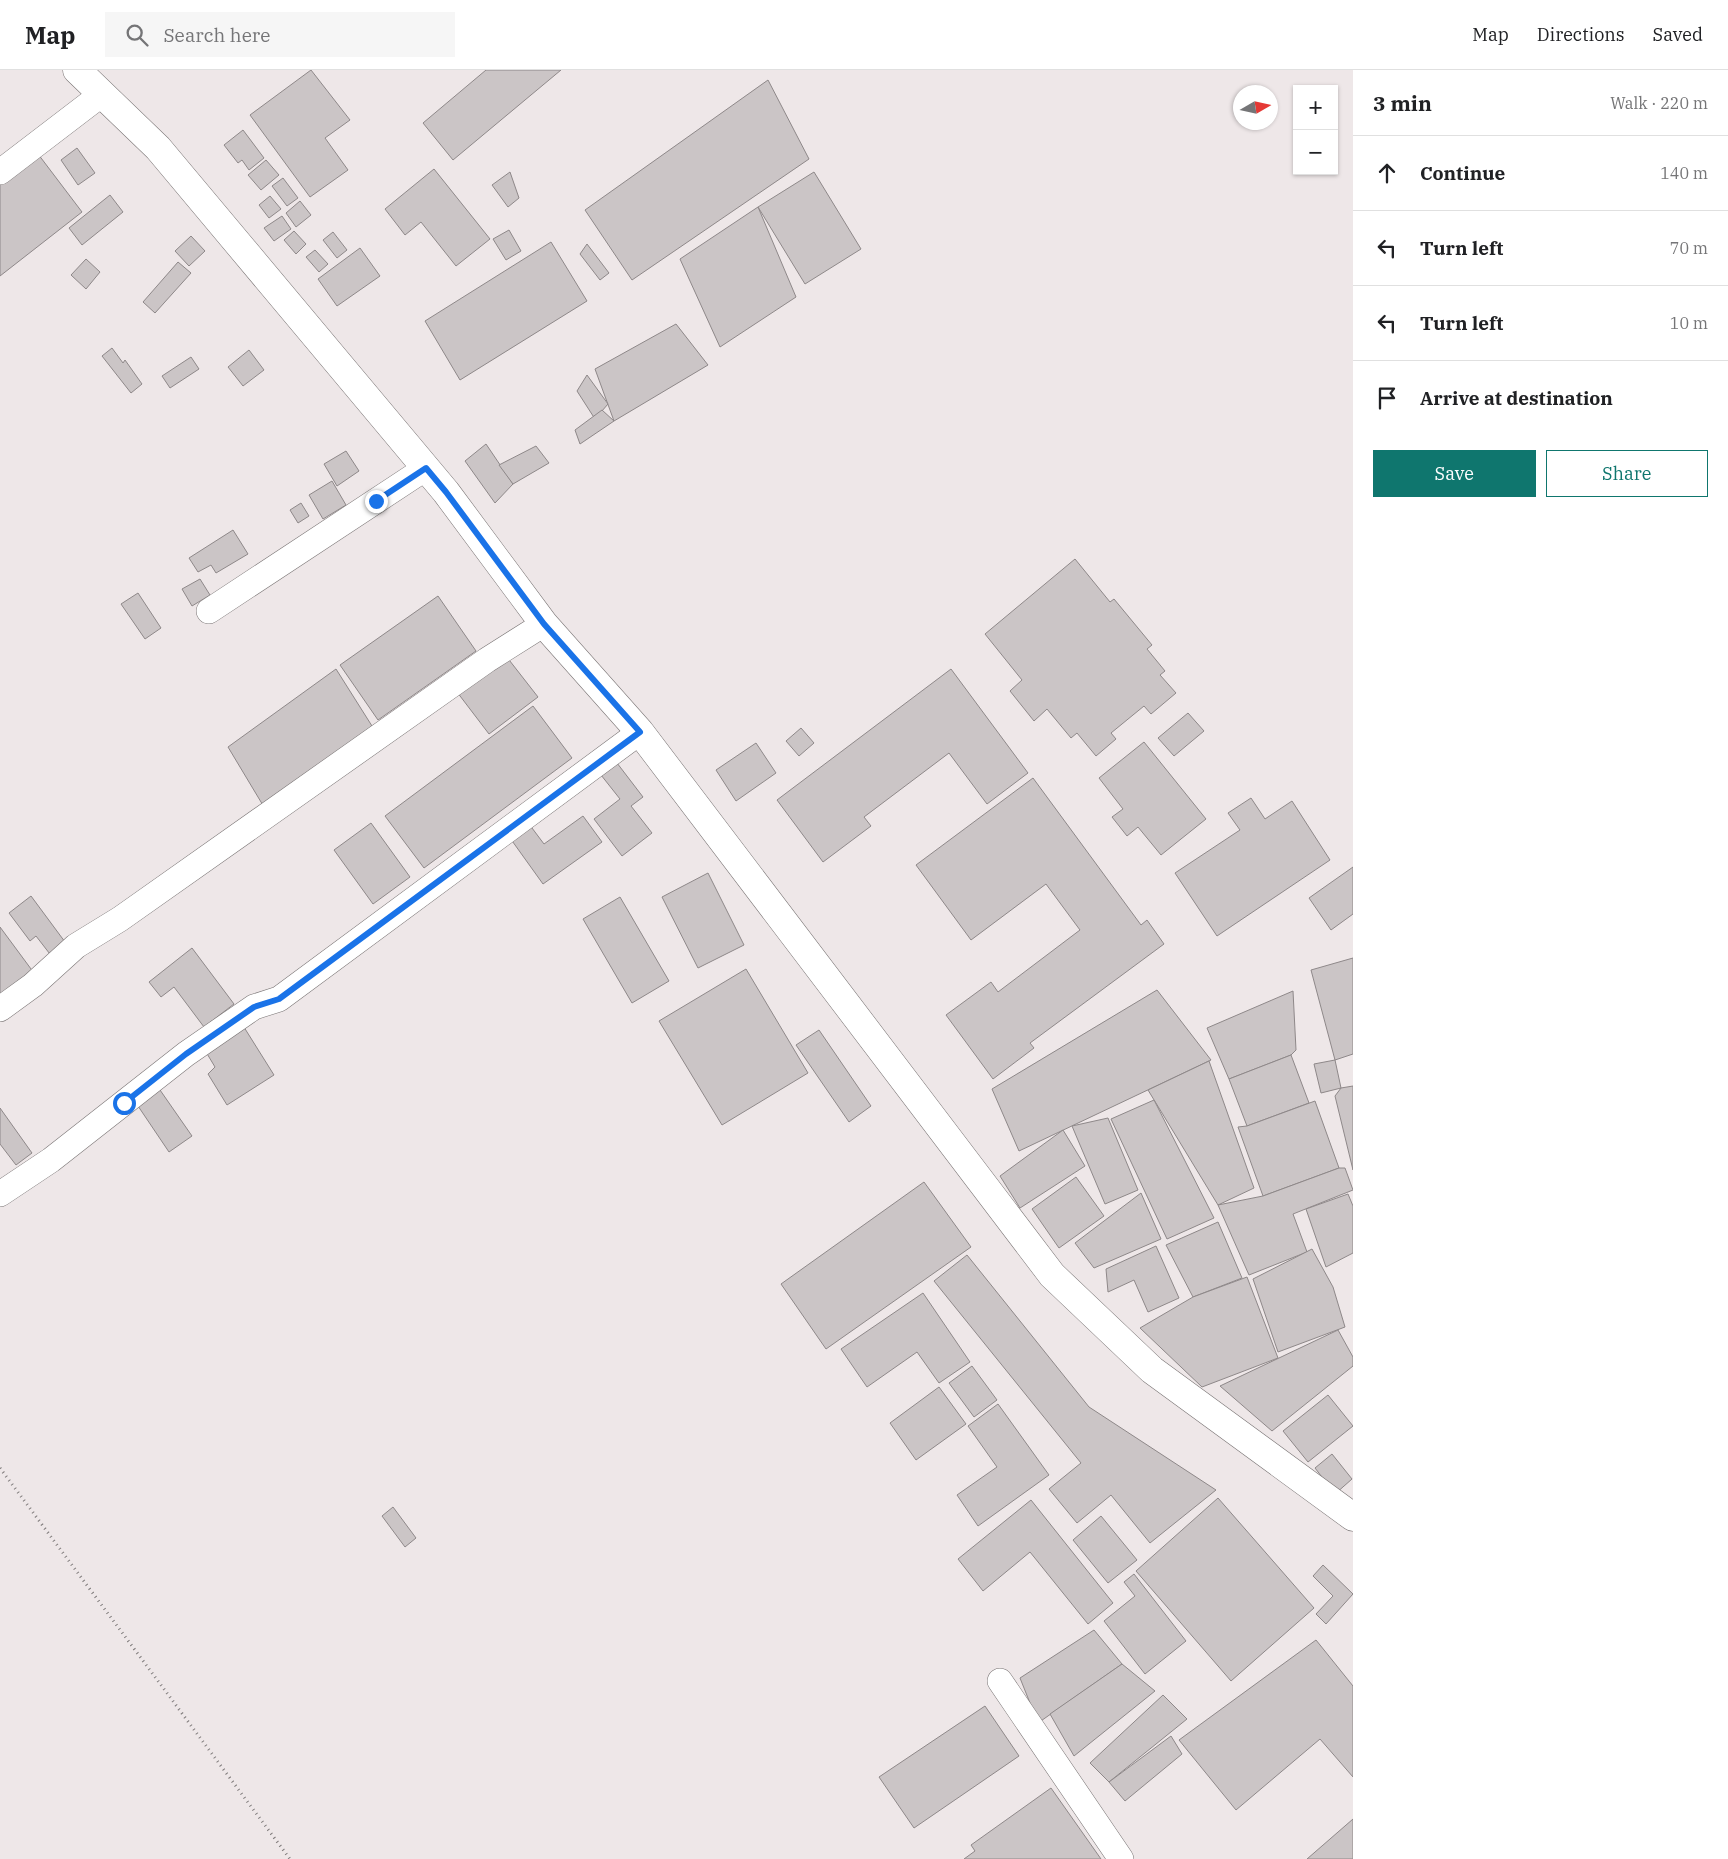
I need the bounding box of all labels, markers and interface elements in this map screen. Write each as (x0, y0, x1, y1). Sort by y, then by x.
search box (105, 12, 455, 57)
text: Map (25, 19, 75, 51)
icon: search (123, 21, 151, 49)
text: Search here (163, 23, 270, 47)
text: Map (1472, 23, 1509, 46)
text: Directions (1537, 23, 1625, 46)
text: Saved (1653, 23, 1703, 46)
north arrow (1233, 85, 1278, 130)
map controls (1293, 85, 1338, 175)
button: + (1293, 85, 1338, 130)
text: 3 min (1373, 89, 1432, 117)
text: Walk · 220 m (1610, 93, 1708, 113)
button: − (1293, 130, 1338, 175)
icon: ahead (1373, 159, 1401, 187)
text: Continue (1420, 161, 1505, 185)
text: 140 m (1660, 163, 1708, 183)
icon: left (1373, 234, 1401, 262)
text: Turn left (1420, 236, 1503, 260)
text: 70 m (1670, 238, 1708, 258)
icon: left (1373, 309, 1401, 337)
text: Turn left (1420, 311, 1503, 335)
text: 10 m (1670, 313, 1708, 333)
icon: arrive (1373, 384, 1401, 412)
text: Arrive at destination (1420, 386, 1613, 410)
button: Save (1373, 450, 1536, 497)
button: Share (1546, 450, 1708, 497)
route end (365, 490, 388, 513)
route start (113, 1092, 136, 1115)

